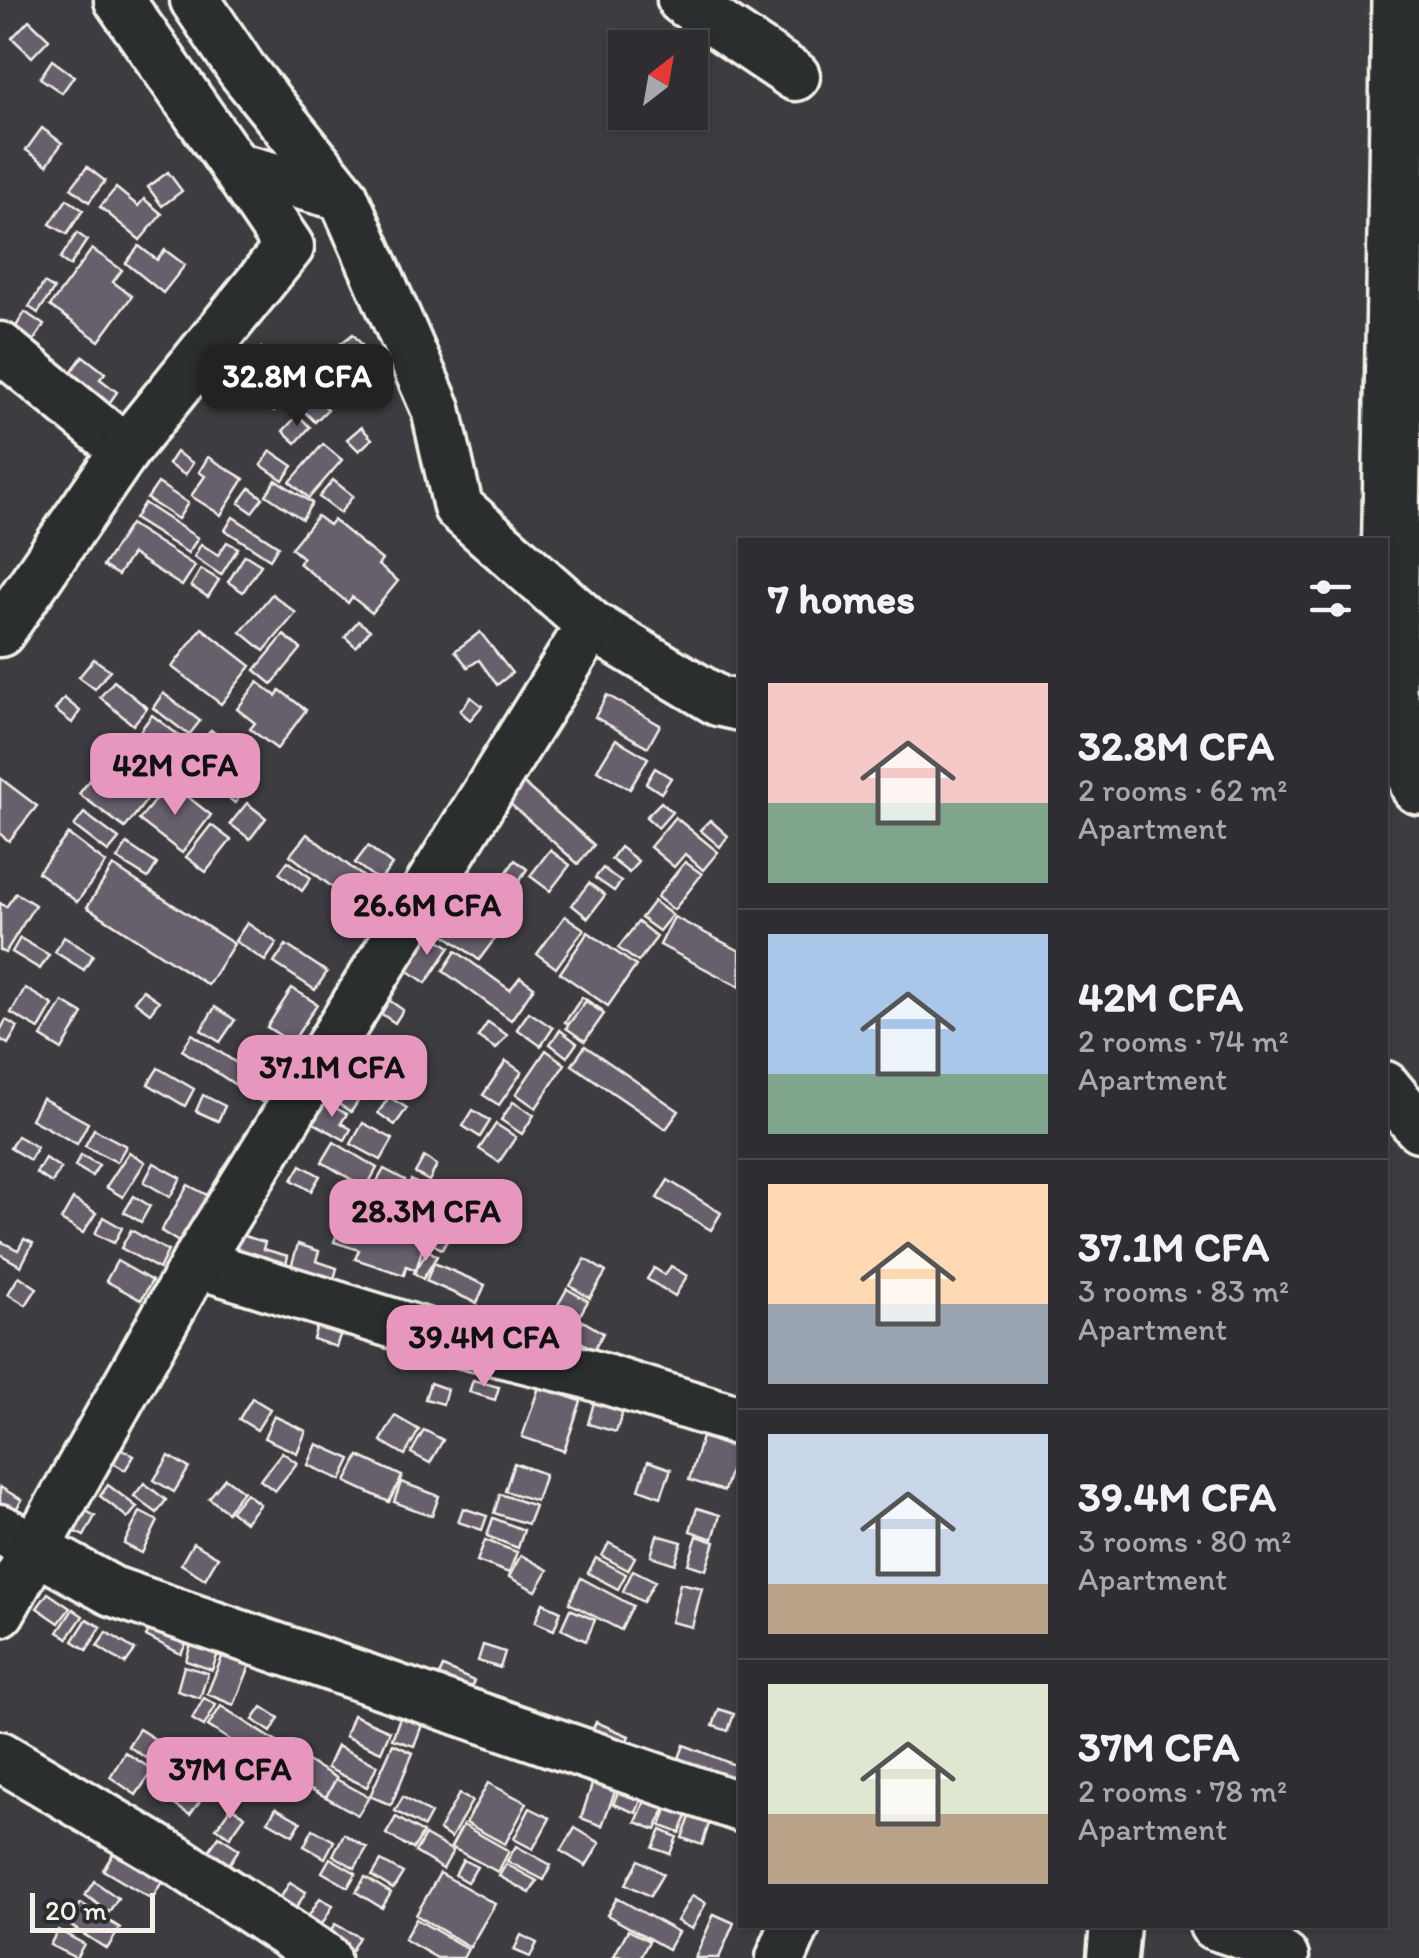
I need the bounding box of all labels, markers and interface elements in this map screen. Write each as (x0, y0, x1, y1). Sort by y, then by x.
north arrow (608, 30, 708, 130)
map controls (608, 30, 708, 130)
pin: 32.8M CFA (183, 344, 411, 429)
text: 32.8M CFA (222, 357, 372, 395)
icon: filters (1303, 571, 1358, 626)
text: 7 homes (768, 573, 915, 624)
text: 32.8M CFA (1078, 720, 1274, 771)
icon: home (848, 723, 968, 843)
pin: 42M CFA (83, 733, 267, 818)
text: 42M CFA (112, 746, 238, 784)
text: 2 rooms · 62 m² (1078, 771, 1287, 809)
text: Apartment (1078, 809, 1227, 847)
pin: 26.6M CFA (313, 873, 541, 958)
text: 26.6M CFA (353, 886, 501, 924)
text: 42M CFA (1078, 971, 1243, 1022)
icon: home (848, 974, 968, 1094)
text: 2 rooms · 74 m² (1078, 1022, 1289, 1060)
pin: 37.1M CFA (218, 1035, 446, 1120)
text: 37.1M CFA (259, 1048, 405, 1086)
text: Apartment (1078, 1060, 1227, 1098)
pin: 28.3M CFA (312, 1179, 540, 1264)
text: 28.3M CFA (351, 1192, 501, 1230)
text: 37.1M CFA (1078, 1221, 1269, 1272)
icon: home (848, 1224, 968, 1344)
text: 3 rooms · 83 m² (1078, 1272, 1289, 1310)
pin: 39.4M CFA (370, 1305, 598, 1390)
text: Apartment (1078, 1310, 1227, 1348)
text: 39.4M CFA (409, 1318, 559, 1356)
text: 39.4M CFA (1078, 1471, 1276, 1522)
icon: home (848, 1474, 968, 1594)
text: 3 rooms · 80 m² (1078, 1522, 1292, 1560)
text: Apartment (1078, 1560, 1227, 1598)
text: 37M CFA (1078, 1721, 1239, 1772)
icon: home (848, 1724, 968, 1844)
pin: 37M CFA (138, 1737, 322, 1822)
text: 37M CFA (169, 1750, 291, 1788)
text: 2 rooms · 78 m² (1078, 1772, 1287, 1810)
text: Apartment (1078, 1810, 1227, 1848)
scale bar (30, 1888, 155, 1932)
text: 20 m (45, 1893, 107, 1927)

